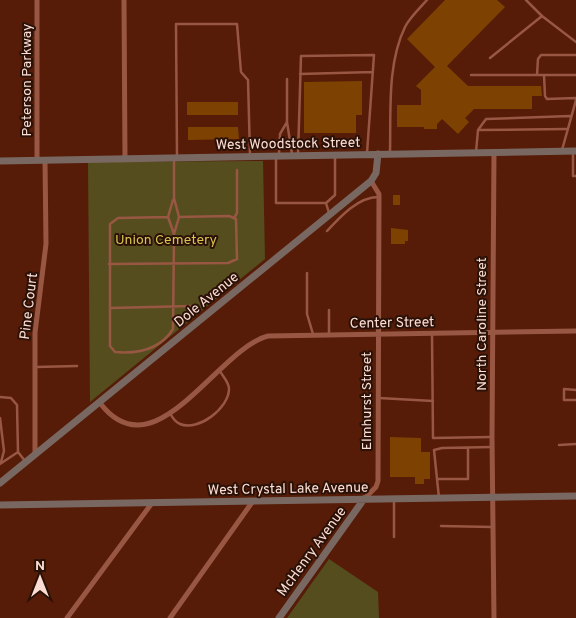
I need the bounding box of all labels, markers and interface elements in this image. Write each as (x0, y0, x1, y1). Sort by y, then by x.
street label: Peterson Parkway (19, 23, 36, 137)
street label: West Woodstock Street (215, 135, 361, 154)
park label: Union Cemetery (115, 232, 217, 249)
street label: North Caroline Street (474, 257, 491, 391)
street label: Dole Avenue (171, 269, 243, 331)
street label: Pine Court (17, 272, 42, 341)
street label: Center Street (350, 314, 434, 333)
street label: Elmhurst Street (359, 352, 376, 450)
street label: West Crystal Lake Avenue (207, 480, 369, 499)
street label: McHenry Avenue (274, 504, 350, 600)
north arrow (15, 553, 65, 603)
text: N (35, 558, 45, 575)

